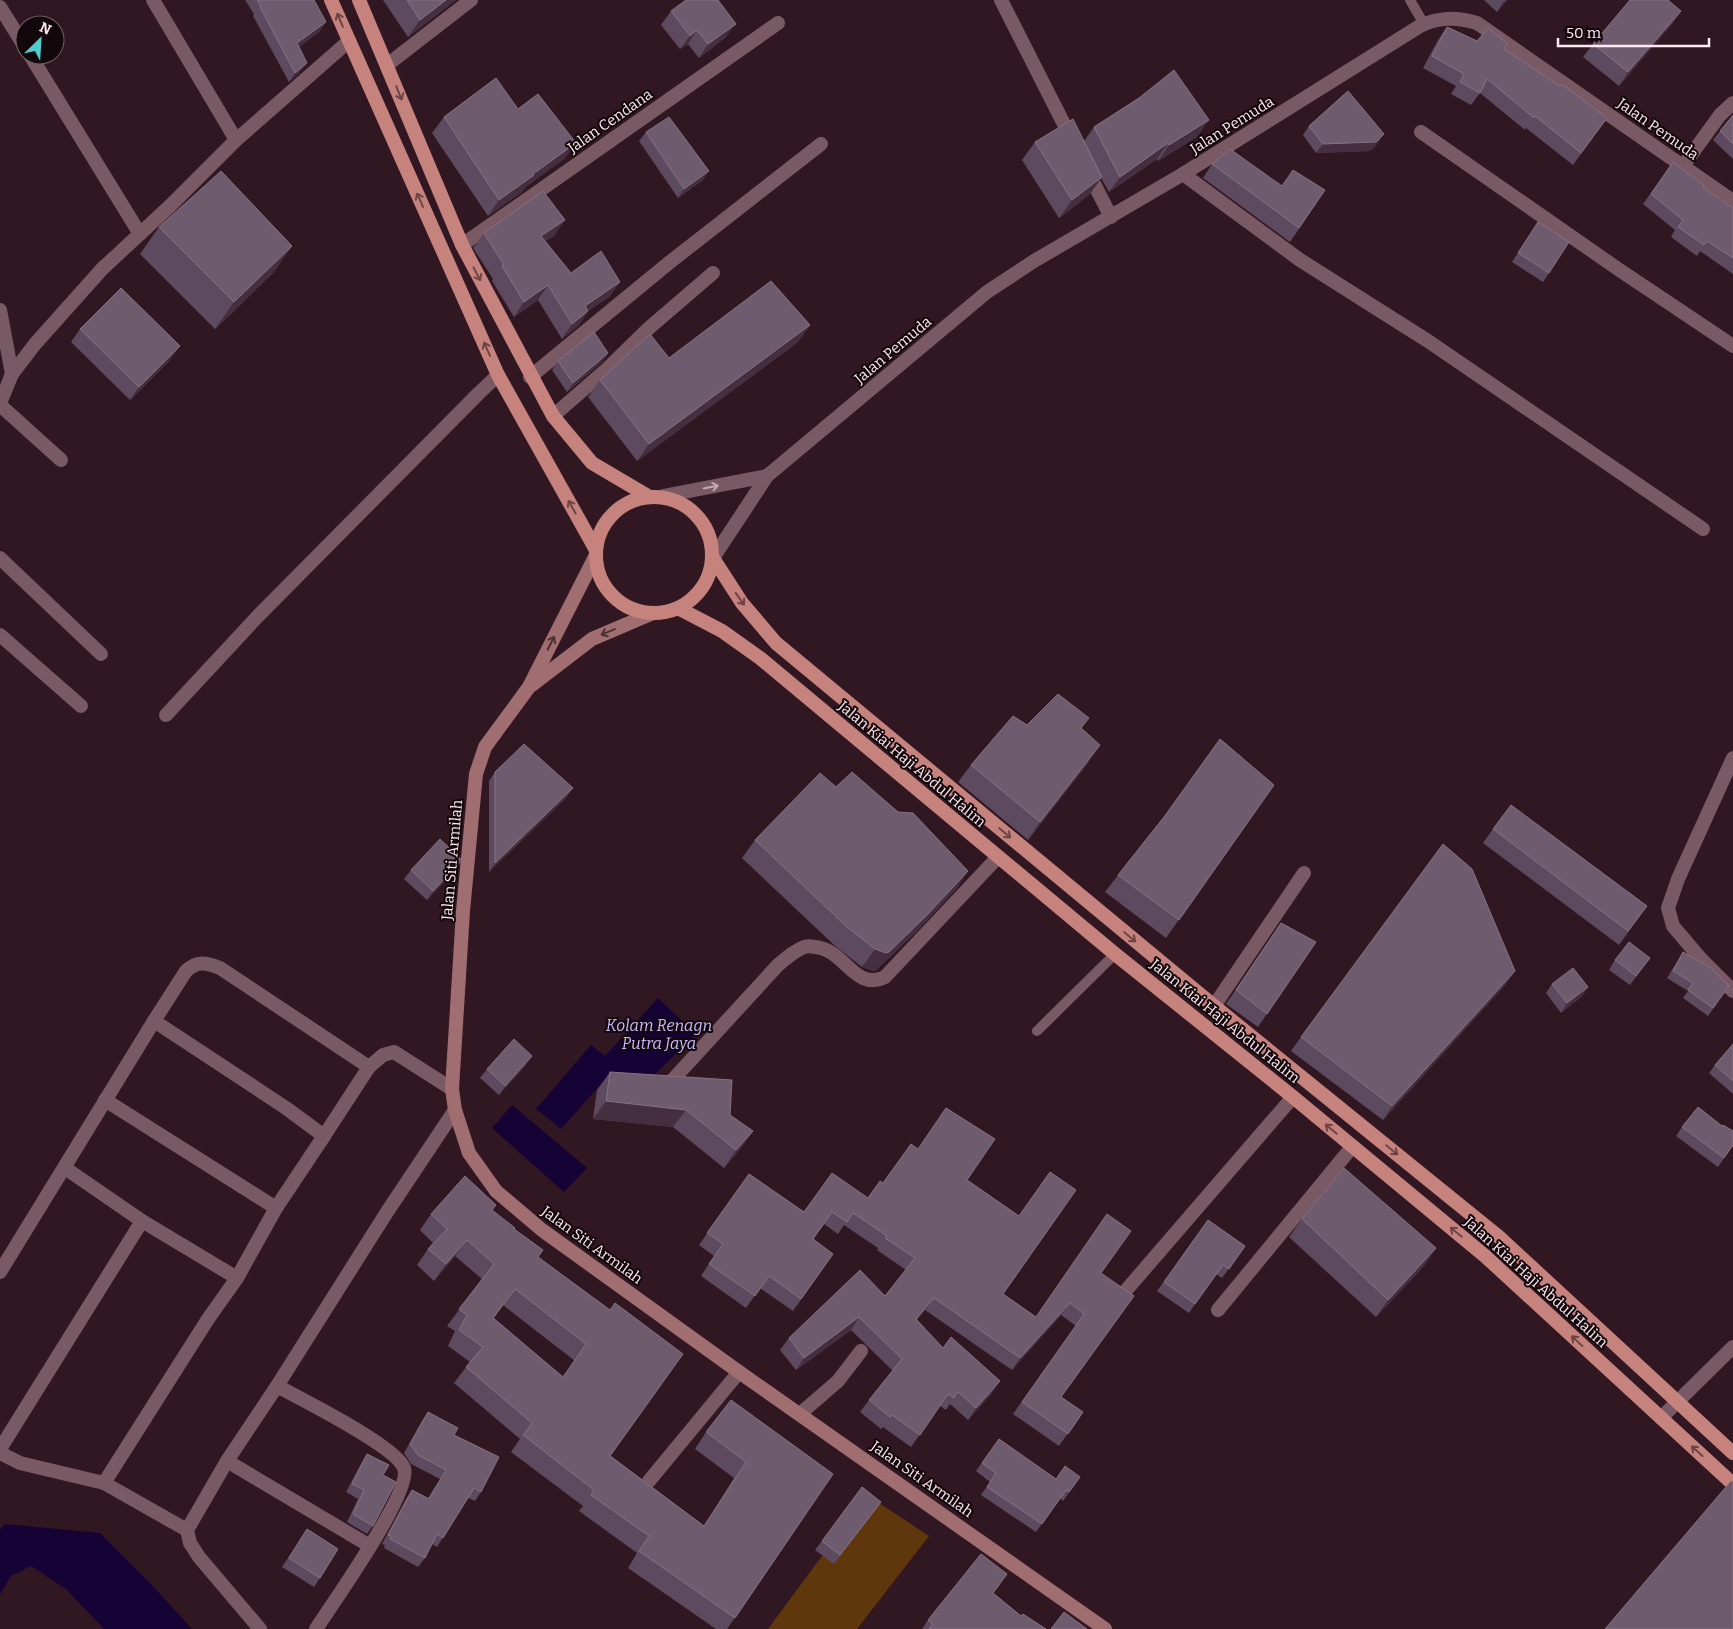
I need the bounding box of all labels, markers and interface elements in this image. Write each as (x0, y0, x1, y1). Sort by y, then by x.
one-way arrow (334, 13, 344, 28)
north arrow (15, 15, 65, 65)
scale bar (1558, 15, 1709, 47)
text: N (37, 19, 54, 39)
text: 50 m (1566, 24, 1602, 42)
one-way arrow (394, 85, 404, 100)
street label: Jalan Cendana (563, 85, 656, 157)
street label: Jalan Pemuda (1186, 92, 1277, 158)
street label: Jalan Pemuda (1613, 94, 1702, 164)
one-way arrow (415, 193, 425, 208)
one-way arrow (472, 267, 482, 282)
street label: Jalan Pemuda (850, 313, 935, 388)
one-way arrow (481, 342, 491, 357)
one-way arrow (702, 482, 718, 491)
one-way arrow (567, 500, 576, 515)
one-way arrow (735, 592, 745, 606)
one-way arrow (601, 627, 616, 637)
one-way arrow (546, 636, 556, 651)
street label: Jalan Kiai Haji Abdul Halim (834, 696, 990, 831)
street label: Jalan Siti Armilah (438, 798, 466, 922)
one-way arrow (999, 828, 1012, 839)
one-way arrow (1124, 931, 1137, 943)
street label: Jalan Kiai Haji Abdul Halim (1146, 955, 1304, 1087)
water label: Kolam Renagn Putra Jaya (606, 1016, 712, 1053)
one-way arrow (1324, 1124, 1337, 1135)
one-way arrow (1385, 1145, 1398, 1156)
street label: Jalan Siti Armilah (537, 1202, 647, 1288)
street label: Jalan Kiai Haji Abdul Halim (1460, 1212, 1612, 1352)
one-way arrow (1450, 1227, 1463, 1238)
one-way arrow (1571, 1335, 1584, 1347)
street label: Jalan Siti Armilah (867, 1436, 977, 1521)
one-way arrow (1690, 1445, 1703, 1457)

